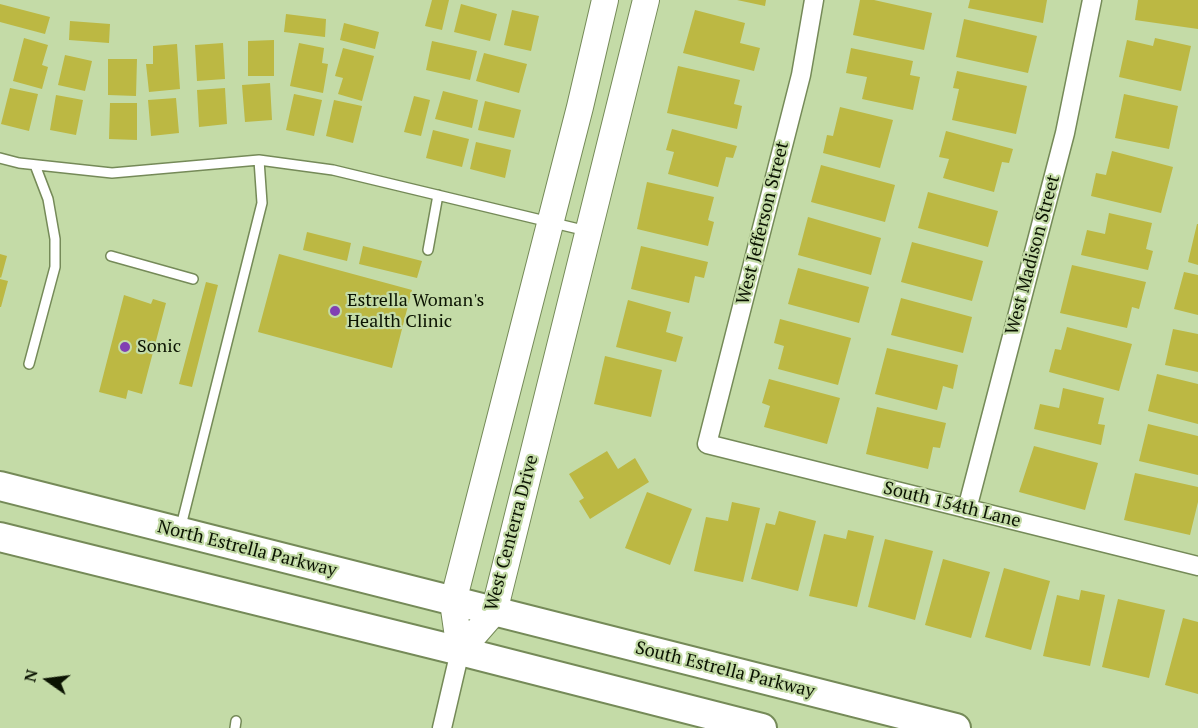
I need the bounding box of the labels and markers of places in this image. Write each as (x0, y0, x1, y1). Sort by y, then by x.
place label: Estrella Woman's Health Clinic (347, 290, 484, 332)
marker: Estrella Woman's Health Clinic (328, 304, 342, 318)
place label: Sonic (137, 336, 181, 358)
marker: Sonic (118, 340, 132, 354)

